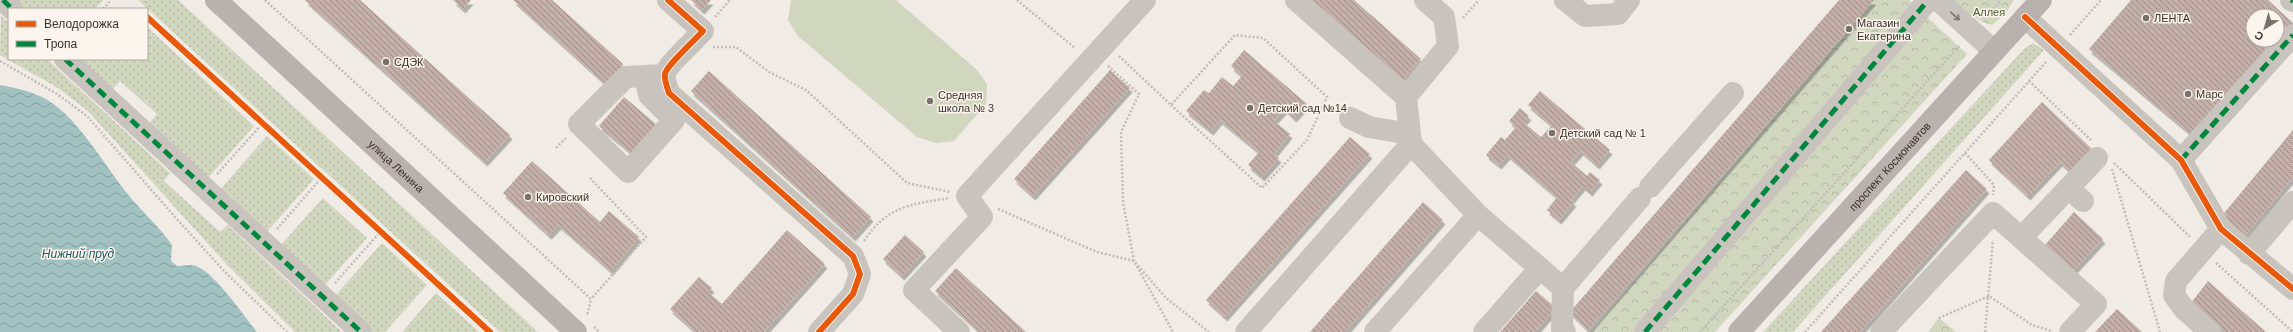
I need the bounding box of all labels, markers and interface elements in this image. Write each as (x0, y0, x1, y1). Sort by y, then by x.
park label: Аллея (1973, 6, 2005, 18)
legend (8, 8, 148, 60)
north arrow (2245, 8, 2285, 48)
one-way arrow (1950, 11, 1960, 21)
place label: ЛЕНТА (2154, 12, 2191, 24)
marker: ЛЕНТА (2141, 13, 2151, 23)
text: Велодорожка (44, 17, 119, 31)
place label: Магазин Екатерина (1857, 17, 1912, 42)
marker: Магазин Екатерина (1844, 24, 1854, 34)
text: С (2252, 29, 2266, 43)
text: Тропа (44, 37, 78, 51)
place label: СДЭК (394, 56, 424, 68)
marker: СДЭК (381, 57, 391, 67)
place label: Марс (2196, 88, 2224, 100)
place label: Средняя школа № 3 (938, 89, 994, 114)
marker: Марс (2183, 89, 2193, 99)
marker: Средняя школа № 3 (925, 96, 935, 106)
place label: Детский сад №14 (1258, 102, 1347, 114)
marker: Детский сад №14 (1245, 103, 1255, 113)
street label: проспект Космонавтов (1846, 120, 1933, 213)
place label: Детский сад № 1 (1560, 127, 1646, 139)
marker: Детский сад № 1 (1547, 128, 1557, 138)
street label: улица Ленина (366, 138, 427, 195)
place label: Кировский (536, 191, 589, 203)
marker: Кировский (523, 192, 533, 202)
water label: Нижний пруд (42, 247, 115, 261)

